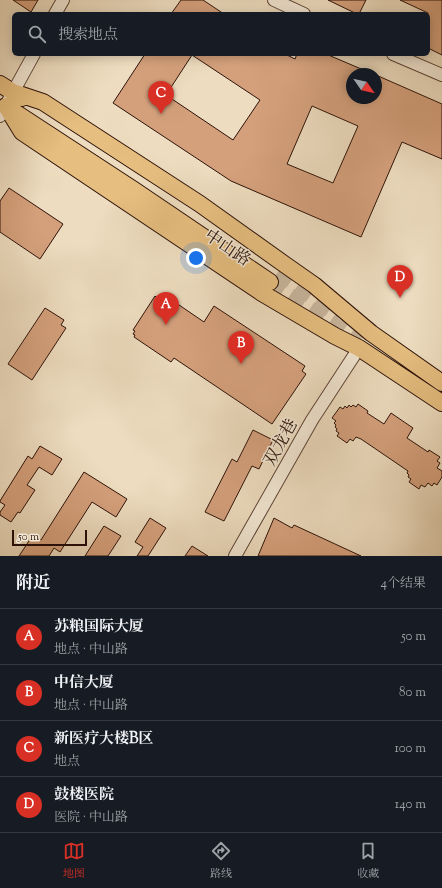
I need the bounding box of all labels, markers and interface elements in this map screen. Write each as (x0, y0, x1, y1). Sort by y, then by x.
search box (12, 12, 430, 56)
icon: search (26, 23, 48, 45)
text: 搜索地点 (58, 25, 118, 46)
north arrow (346, 68, 382, 104)
pin: C (148, 81, 174, 114)
street label: 中山路 (199, 224, 255, 273)
your location (186, 248, 206, 268)
pin: D (387, 265, 413, 298)
pin: A (153, 292, 179, 325)
pin: B (228, 331, 254, 364)
street label: 双龙巷 (259, 415, 305, 471)
scale bar (12, 528, 87, 547)
text: 50 m (18, 529, 39, 545)
text: 附近 (16, 572, 50, 596)
text: 4个结果 (380, 575, 426, 593)
text: 苏粮国际大厦 (54, 617, 144, 638)
text: A (24, 628, 34, 646)
text: 50 m (401, 628, 426, 646)
text: 地点 · 中山路 (54, 641, 128, 659)
text: 中信大厦 (54, 673, 114, 694)
text: B (25, 684, 33, 702)
text: 80 m (399, 684, 426, 702)
text: 地点 · 中山路 (54, 697, 128, 715)
text: 新医疗大楼B区 (54, 729, 153, 750)
text: C (24, 740, 34, 758)
text: 100 m (394, 740, 426, 758)
text: 地点 (54, 753, 80, 771)
text: 鼓楼医院 (54, 785, 114, 806)
text: D (24, 796, 34, 814)
text: 140 m (395, 796, 426, 814)
text: 医院 · 中山路 (54, 809, 128, 827)
tab: 地图 (63, 840, 85, 882)
tab: 路线 (210, 840, 232, 882)
tab: 收藏 (357, 840, 379, 882)

